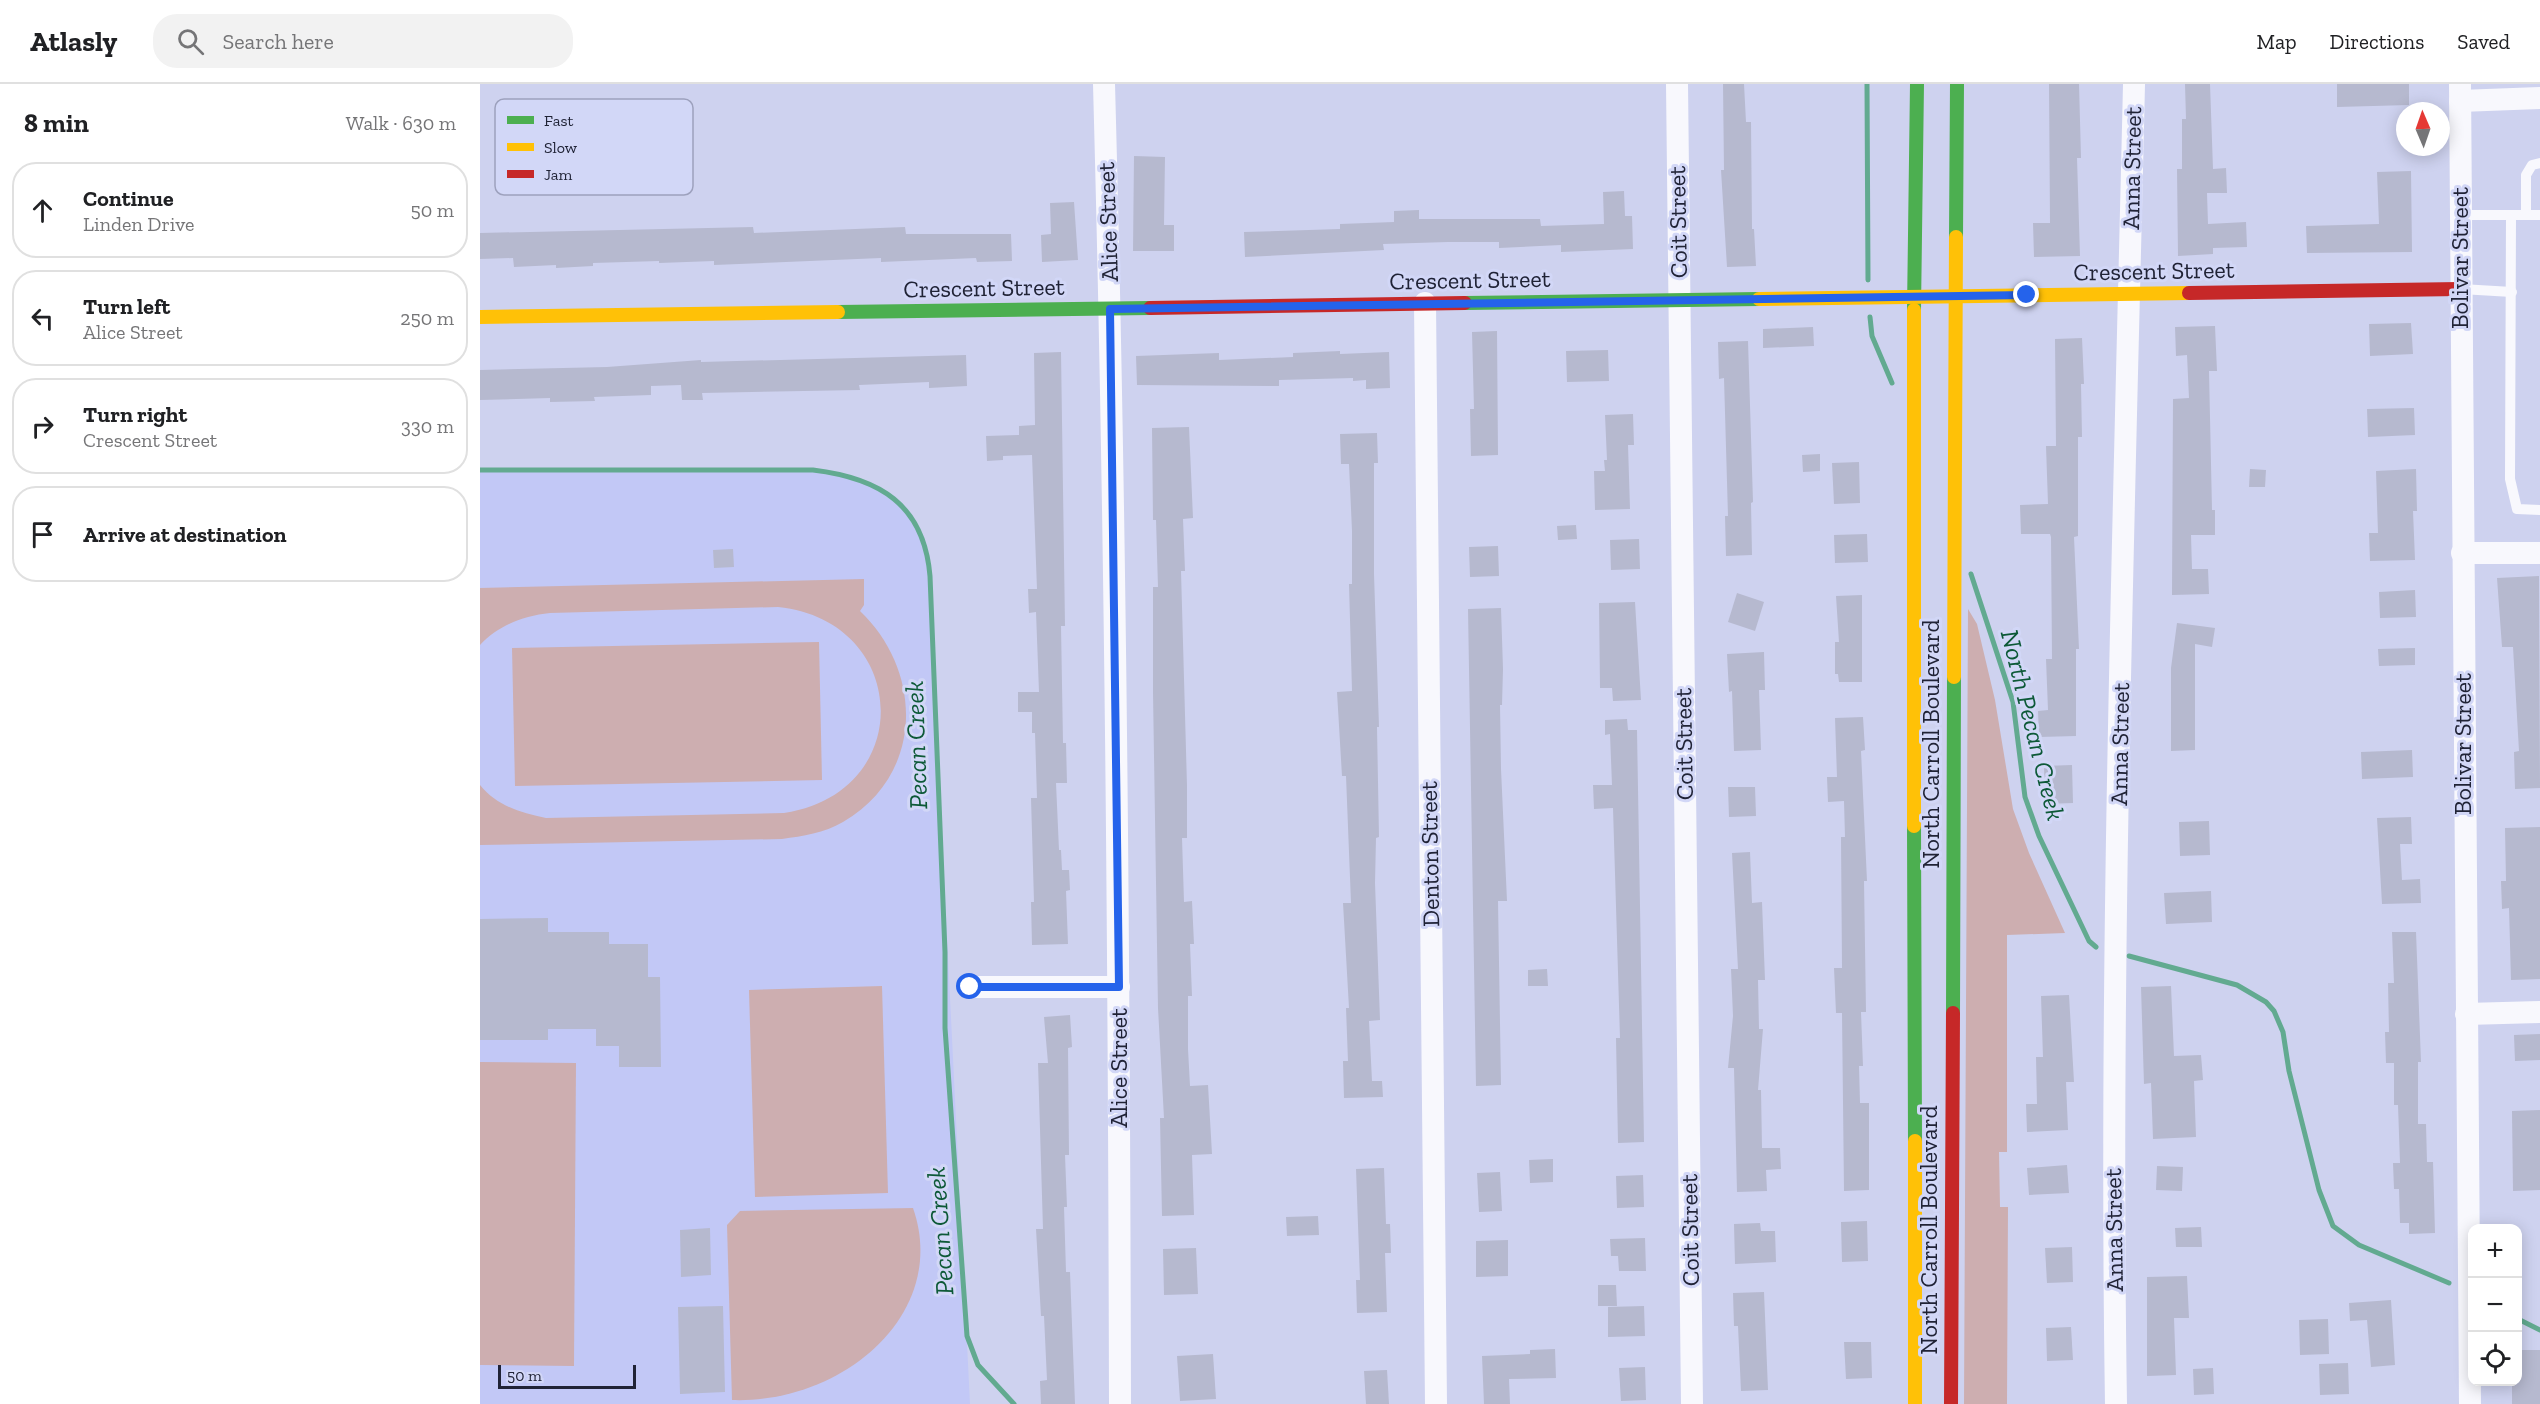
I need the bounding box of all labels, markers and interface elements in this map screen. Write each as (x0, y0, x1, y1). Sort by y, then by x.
search box (153, 14, 573, 68)
text: Atlasly (30, 25, 117, 58)
icon: search (174, 25, 207, 58)
text: Search here (222, 28, 334, 55)
text: Map (2257, 29, 2297, 54)
text: Directions (2330, 29, 2424, 54)
text: Saved (2457, 29, 2510, 54)
legend (495, 99, 693, 195)
north arrow (2396, 102, 2450, 156)
street label: Anna Street (2116, 106, 2147, 230)
text: 8 min (24, 107, 89, 139)
text: Walk · 630 m (346, 111, 456, 135)
text: Fast (544, 111, 573, 130)
text: Slow (544, 138, 578, 157)
street label: Alice Street (1091, 162, 1124, 282)
text: Jam (544, 165, 573, 184)
street label: Coit Street (1662, 166, 1693, 278)
text: Continue (83, 185, 174, 212)
street label: Bolivar Street (2445, 187, 2474, 329)
icon: ahead (26, 194, 59, 227)
text: 50 m (410, 198, 454, 222)
text: Linden Drive (83, 212, 194, 236)
street label: Crescent Street (2073, 255, 2235, 286)
street label: Crescent Street (1389, 264, 1551, 295)
street label: Crescent Street (903, 272, 1065, 303)
route end (2013, 281, 2039, 307)
text: Turn left (83, 293, 170, 320)
icon: left (26, 302, 59, 335)
text: 250 m (400, 306, 454, 330)
text: Alice Street (83, 320, 183, 344)
text: Turn right (83, 401, 187, 428)
icon: right (26, 410, 59, 443)
text: 330 m (401, 414, 454, 438)
text: Crescent Street (83, 428, 217, 452)
icon: arrive (26, 518, 59, 551)
text: Arrive at destination (83, 521, 286, 548)
street label: North Carroll Boulevard (1916, 619, 1945, 869)
water label: North Pecan Creek (1994, 626, 2072, 824)
street label: Bolivar Street (2448, 673, 2477, 815)
water label: Pecan Creek (898, 680, 934, 810)
street label: Anna Street (2104, 682, 2135, 806)
street label: Coit Street (1668, 688, 1699, 800)
street label: Denton Street (1414, 781, 1445, 927)
route start (956, 973, 982, 999)
street label: Alice Street (1104, 1008, 1133, 1128)
street label: North Carroll Boulevard (1914, 1105, 1943, 1355)
water label: Pecan Creek (920, 1166, 960, 1296)
street label: Anna Street (2098, 1168, 2129, 1292)
street label: Coit Street (1674, 1174, 1705, 1286)
map controls (2468, 1224, 2522, 1386)
button: + (2468, 1224, 2522, 1278)
button: − (2468, 1278, 2522, 1332)
button: locate (2468, 1332, 2522, 1386)
scale bar (498, 1362, 636, 1390)
text: 50 m (507, 1366, 542, 1385)

